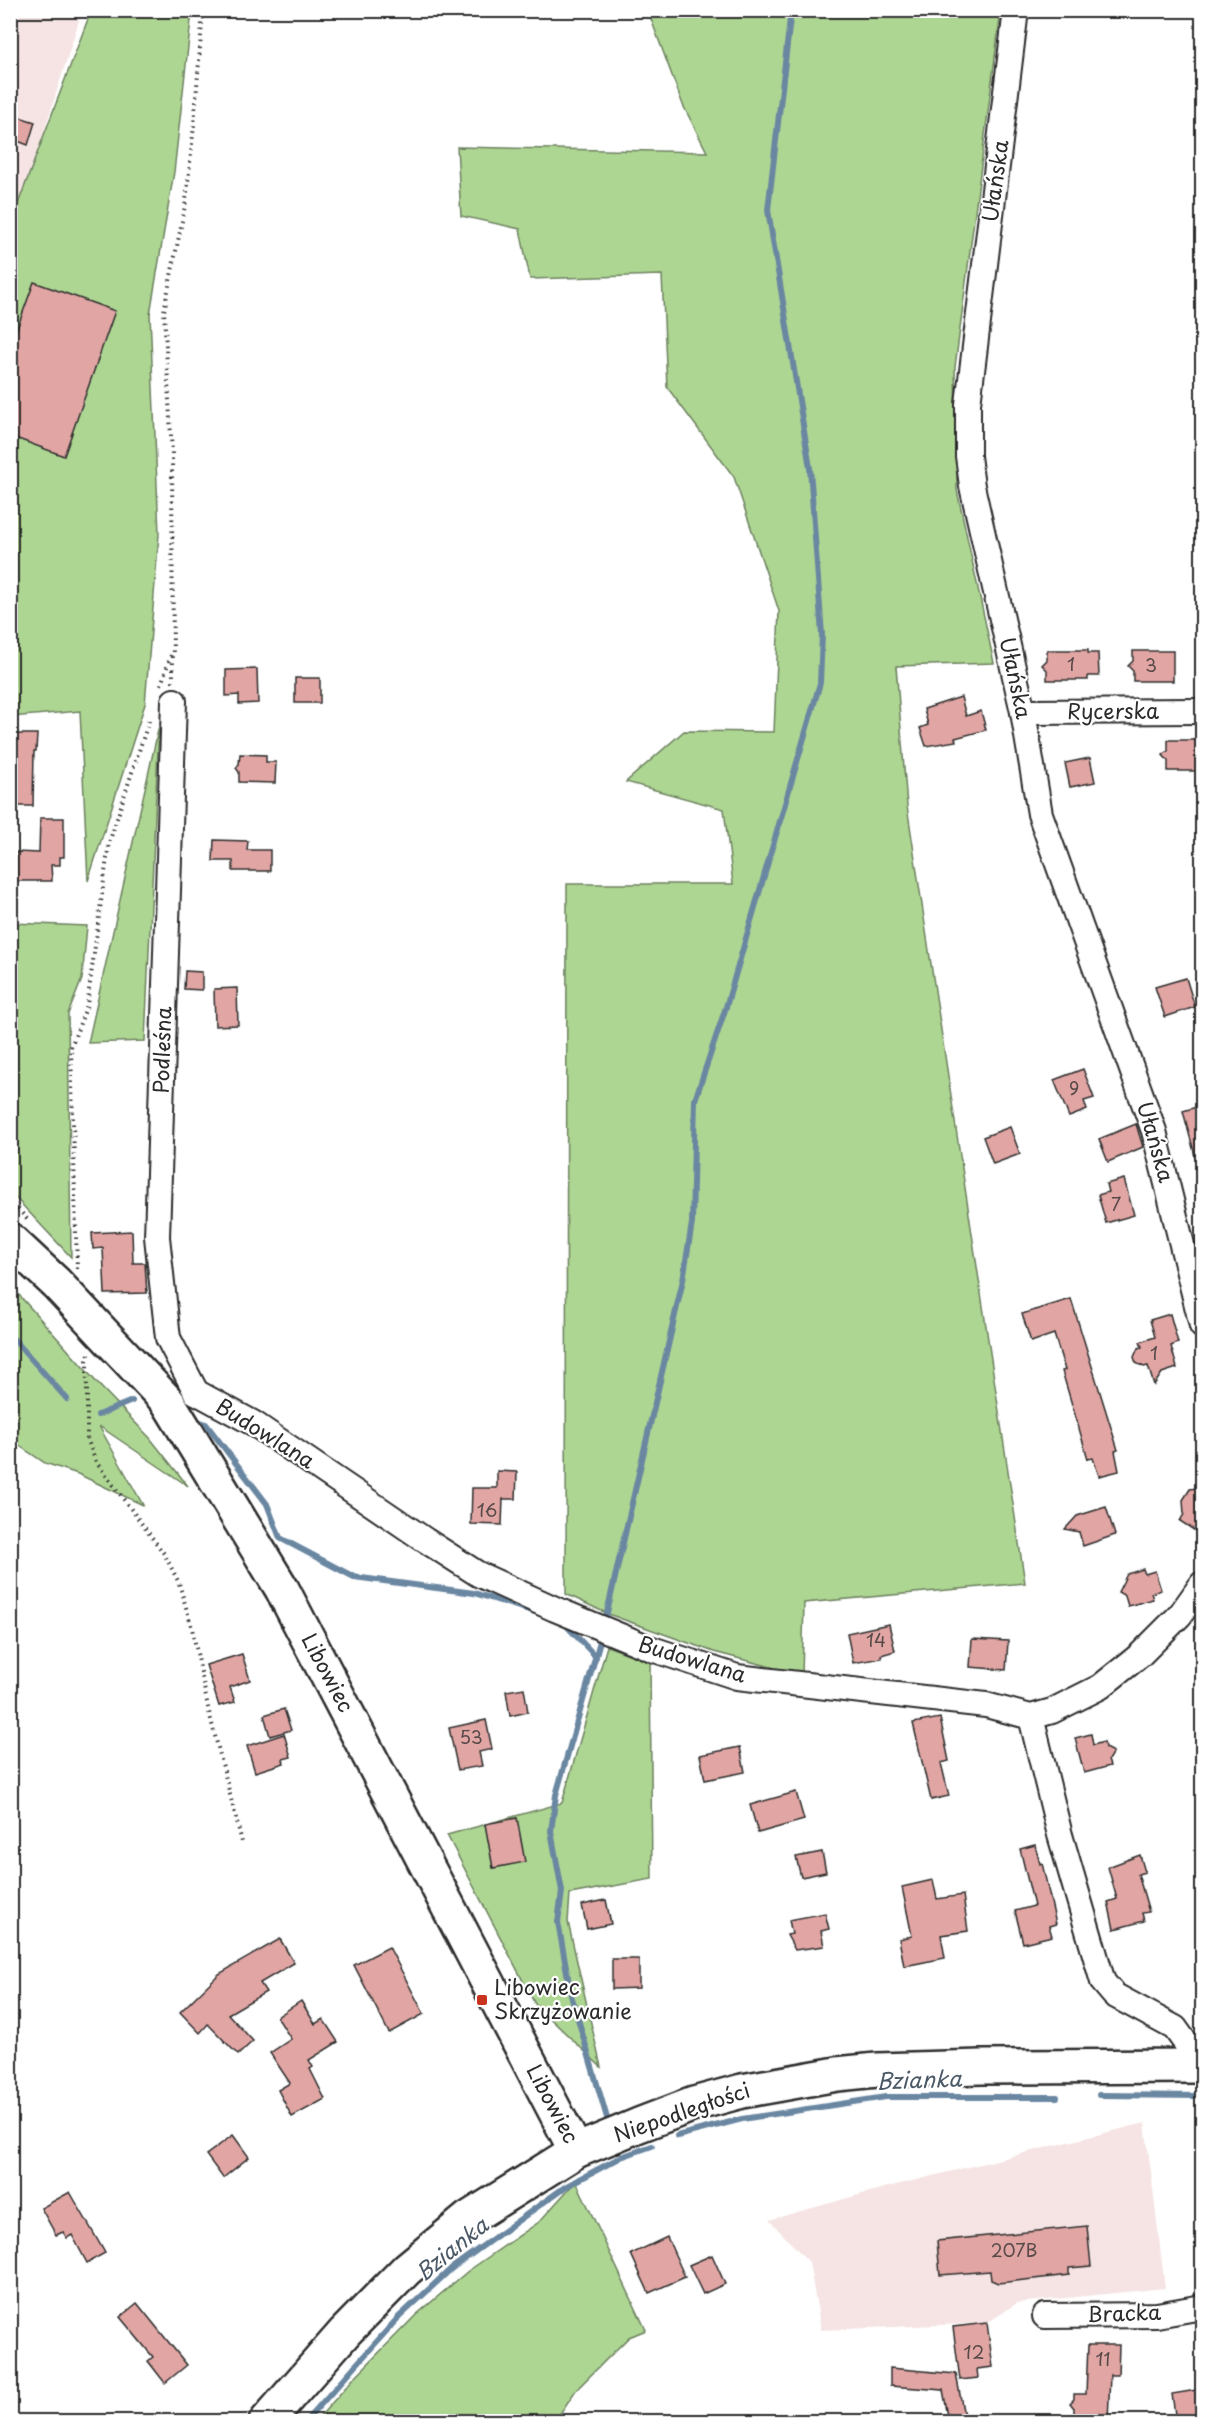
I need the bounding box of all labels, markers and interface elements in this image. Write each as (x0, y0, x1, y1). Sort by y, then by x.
street label: Ułańska (972, 138, 1016, 224)
street label: Ułańska (993, 634, 1041, 721)
house number: 1 (1067, 650, 1075, 677)
house number: 3 (1145, 651, 1157, 678)
street label: Rycerska (1067, 694, 1159, 726)
street label: Podleśna (143, 1006, 179, 1094)
house number: 9 (1069, 1074, 1079, 1101)
street label: Ułańska (1130, 1097, 1184, 1186)
house number: 7 (1111, 1190, 1121, 1217)
house number: 1 (1150, 1339, 1158, 1366)
street label: Budowlana (210, 1389, 322, 1476)
house number: 16 (477, 1496, 497, 1523)
street label: Budowlana (635, 1626, 751, 1690)
house number: 14 (866, 1626, 886, 1653)
street label: Libowiec (295, 1627, 363, 1717)
house number: 53 (459, 1723, 483, 1750)
place label: Libowiec Skrzyżowanie (494, 1970, 632, 2026)
marker: Libowiec Skrzyżowanie (475, 1993, 489, 2007)
street label: Libowiec (520, 2058, 588, 2148)
water label: Bzianka (876, 2060, 963, 2096)
street label: Niepodległości (609, 2073, 754, 2149)
water label: Bzianka (408, 2207, 496, 2287)
house number: 207B (991, 2236, 1037, 2263)
street label: Bracka (1086, 2295, 1161, 2329)
house number: 12 (964, 2338, 984, 2365)
house number: 11 (1095, 2345, 1111, 2372)

